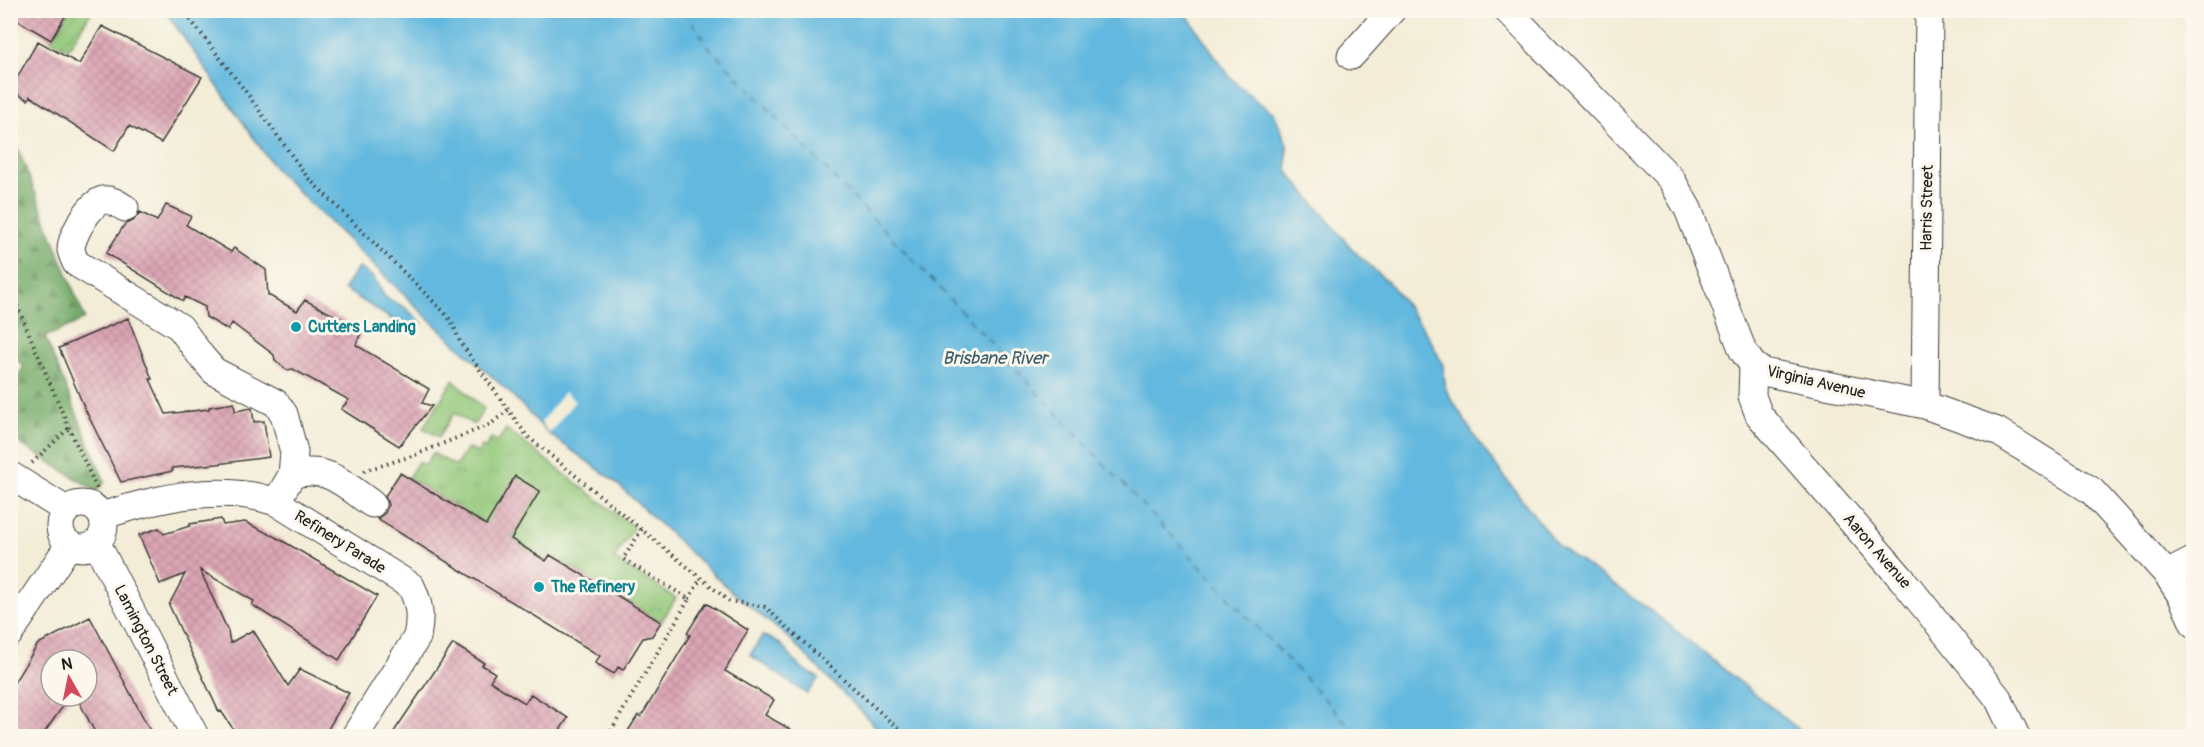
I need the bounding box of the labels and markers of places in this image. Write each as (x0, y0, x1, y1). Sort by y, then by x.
place label: Cutters Landing (308, 317, 416, 337)
marker: Cutters Landing (289, 320, 303, 334)
place label: The Refinery (550, 577, 635, 597)
marker: The Refinery (532, 580, 546, 594)

